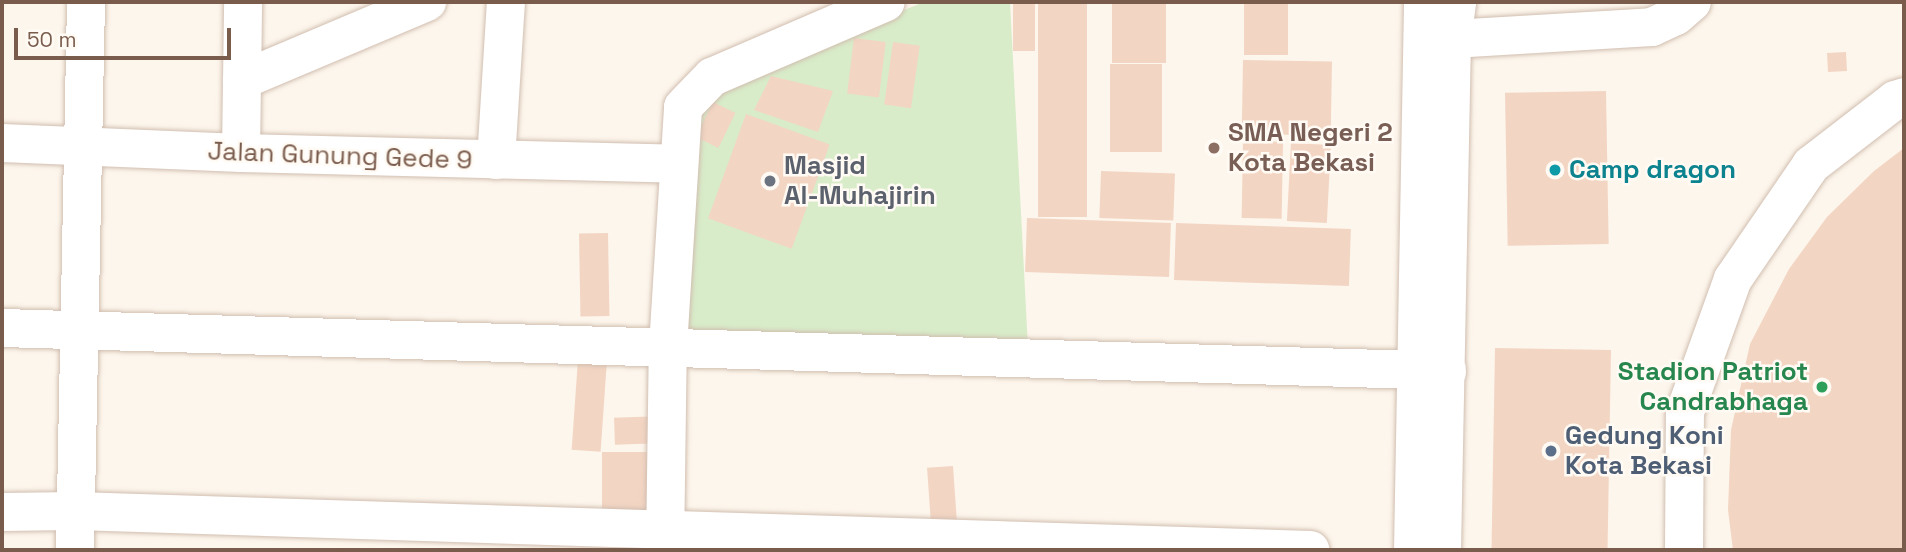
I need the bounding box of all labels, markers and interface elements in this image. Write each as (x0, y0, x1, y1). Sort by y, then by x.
scale bar (18, 14, 234, 58)
text: 50 m (27, 26, 77, 53)
place label: SMA Negeri 2 Kota Bekasi (1228, 117, 1393, 178)
street label: Jalan Gunung Gede 9 (207, 136, 473, 176)
marker: SMA Negeri 2 Kota Bekasi (1206, 140, 1222, 156)
place label: Masjid Al-Muhajirin (784, 150, 936, 212)
place label: Camp dragon (1569, 154, 1736, 186)
marker: Camp dragon (1547, 162, 1563, 178)
marker: Masjid Al-Muhajirin (762, 173, 778, 189)
place label: Stadion Patriot Candrabhaga (1618, 356, 1808, 418)
marker: Stadion Patriot Candrabhaga (1814, 379, 1830, 395)
place label: Gedung Koni Kota Bekasi (1565, 420, 1724, 481)
marker: Gedung Koni Kota Bekasi (1543, 443, 1559, 459)

